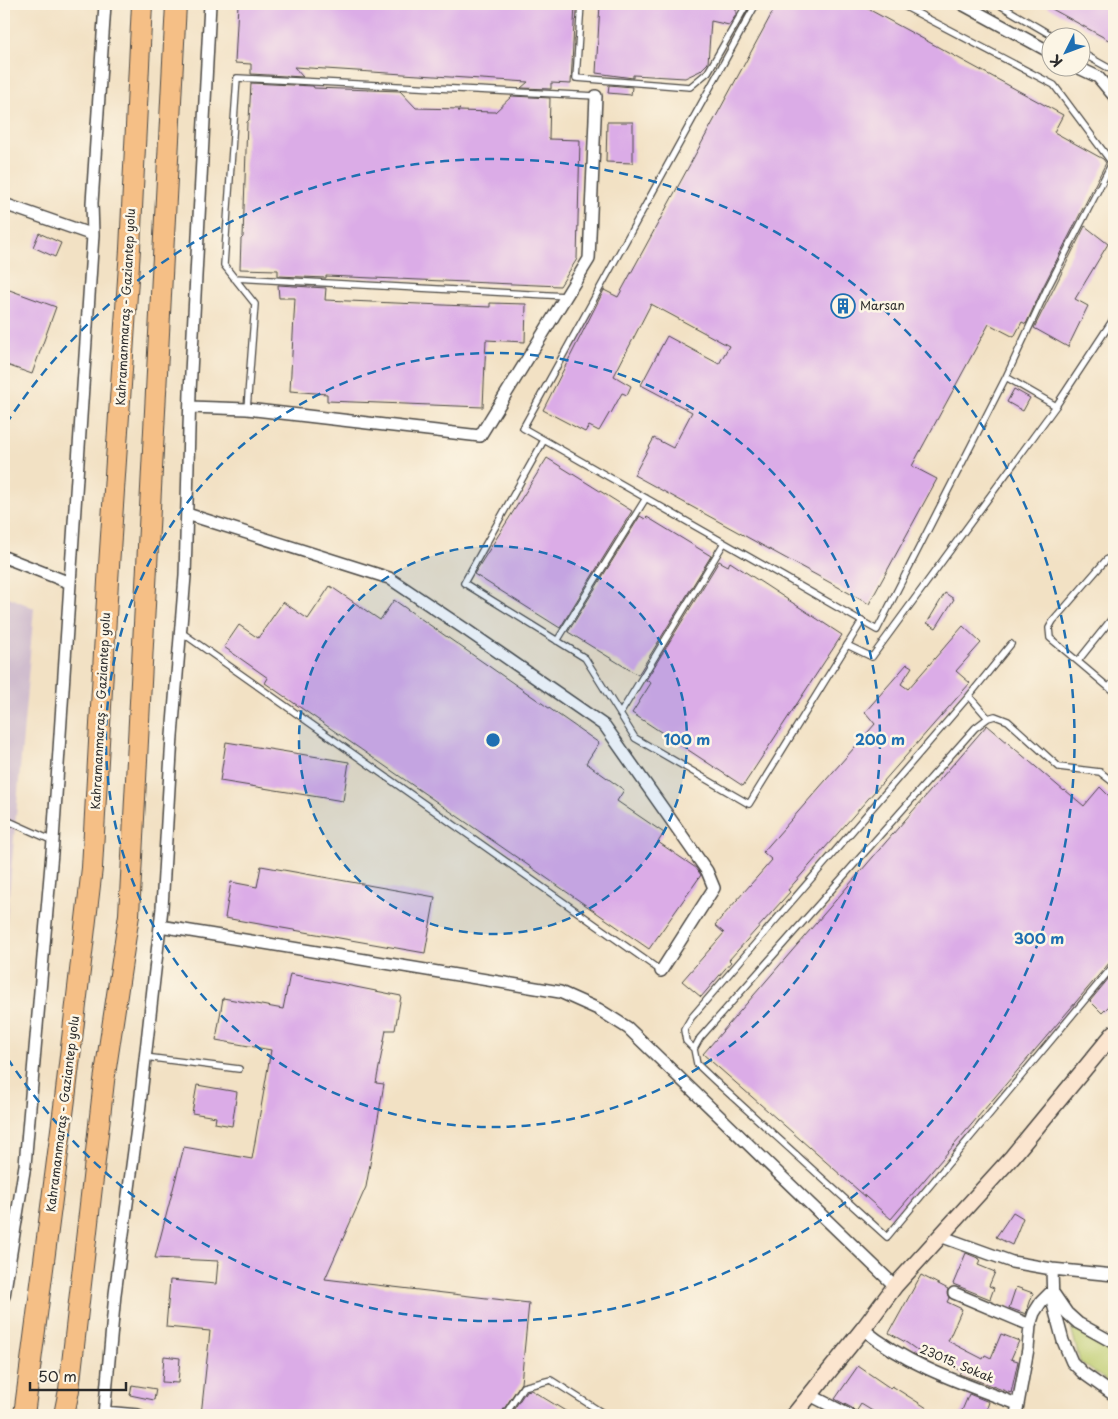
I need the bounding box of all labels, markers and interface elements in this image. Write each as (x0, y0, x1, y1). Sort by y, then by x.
north arrow (1040, 28, 1090, 78)
text: K (1045, 50, 1067, 72)
street label: Kahramanmaraş - Gaziantep yolu (111, 208, 139, 406)
building icon: Marsan (830, 293, 856, 319)
place label: Marsan (860, 296, 905, 314)
street label: Kahramanmaraş - Gaziantep yolu (86, 612, 114, 810)
text: 100 m (664, 727, 710, 750)
text: 200 m (855, 727, 905, 750)
centre of rings (484, 731, 502, 749)
text: 300 m (1014, 926, 1064, 949)
street label: Kahramanmaraş - Gaziantep yolu (41, 1015, 83, 1213)
street label: 23015. Sokak (917, 1339, 998, 1387)
scale bar (30, 1359, 126, 1391)
text: 50 m (38, 1364, 77, 1387)

